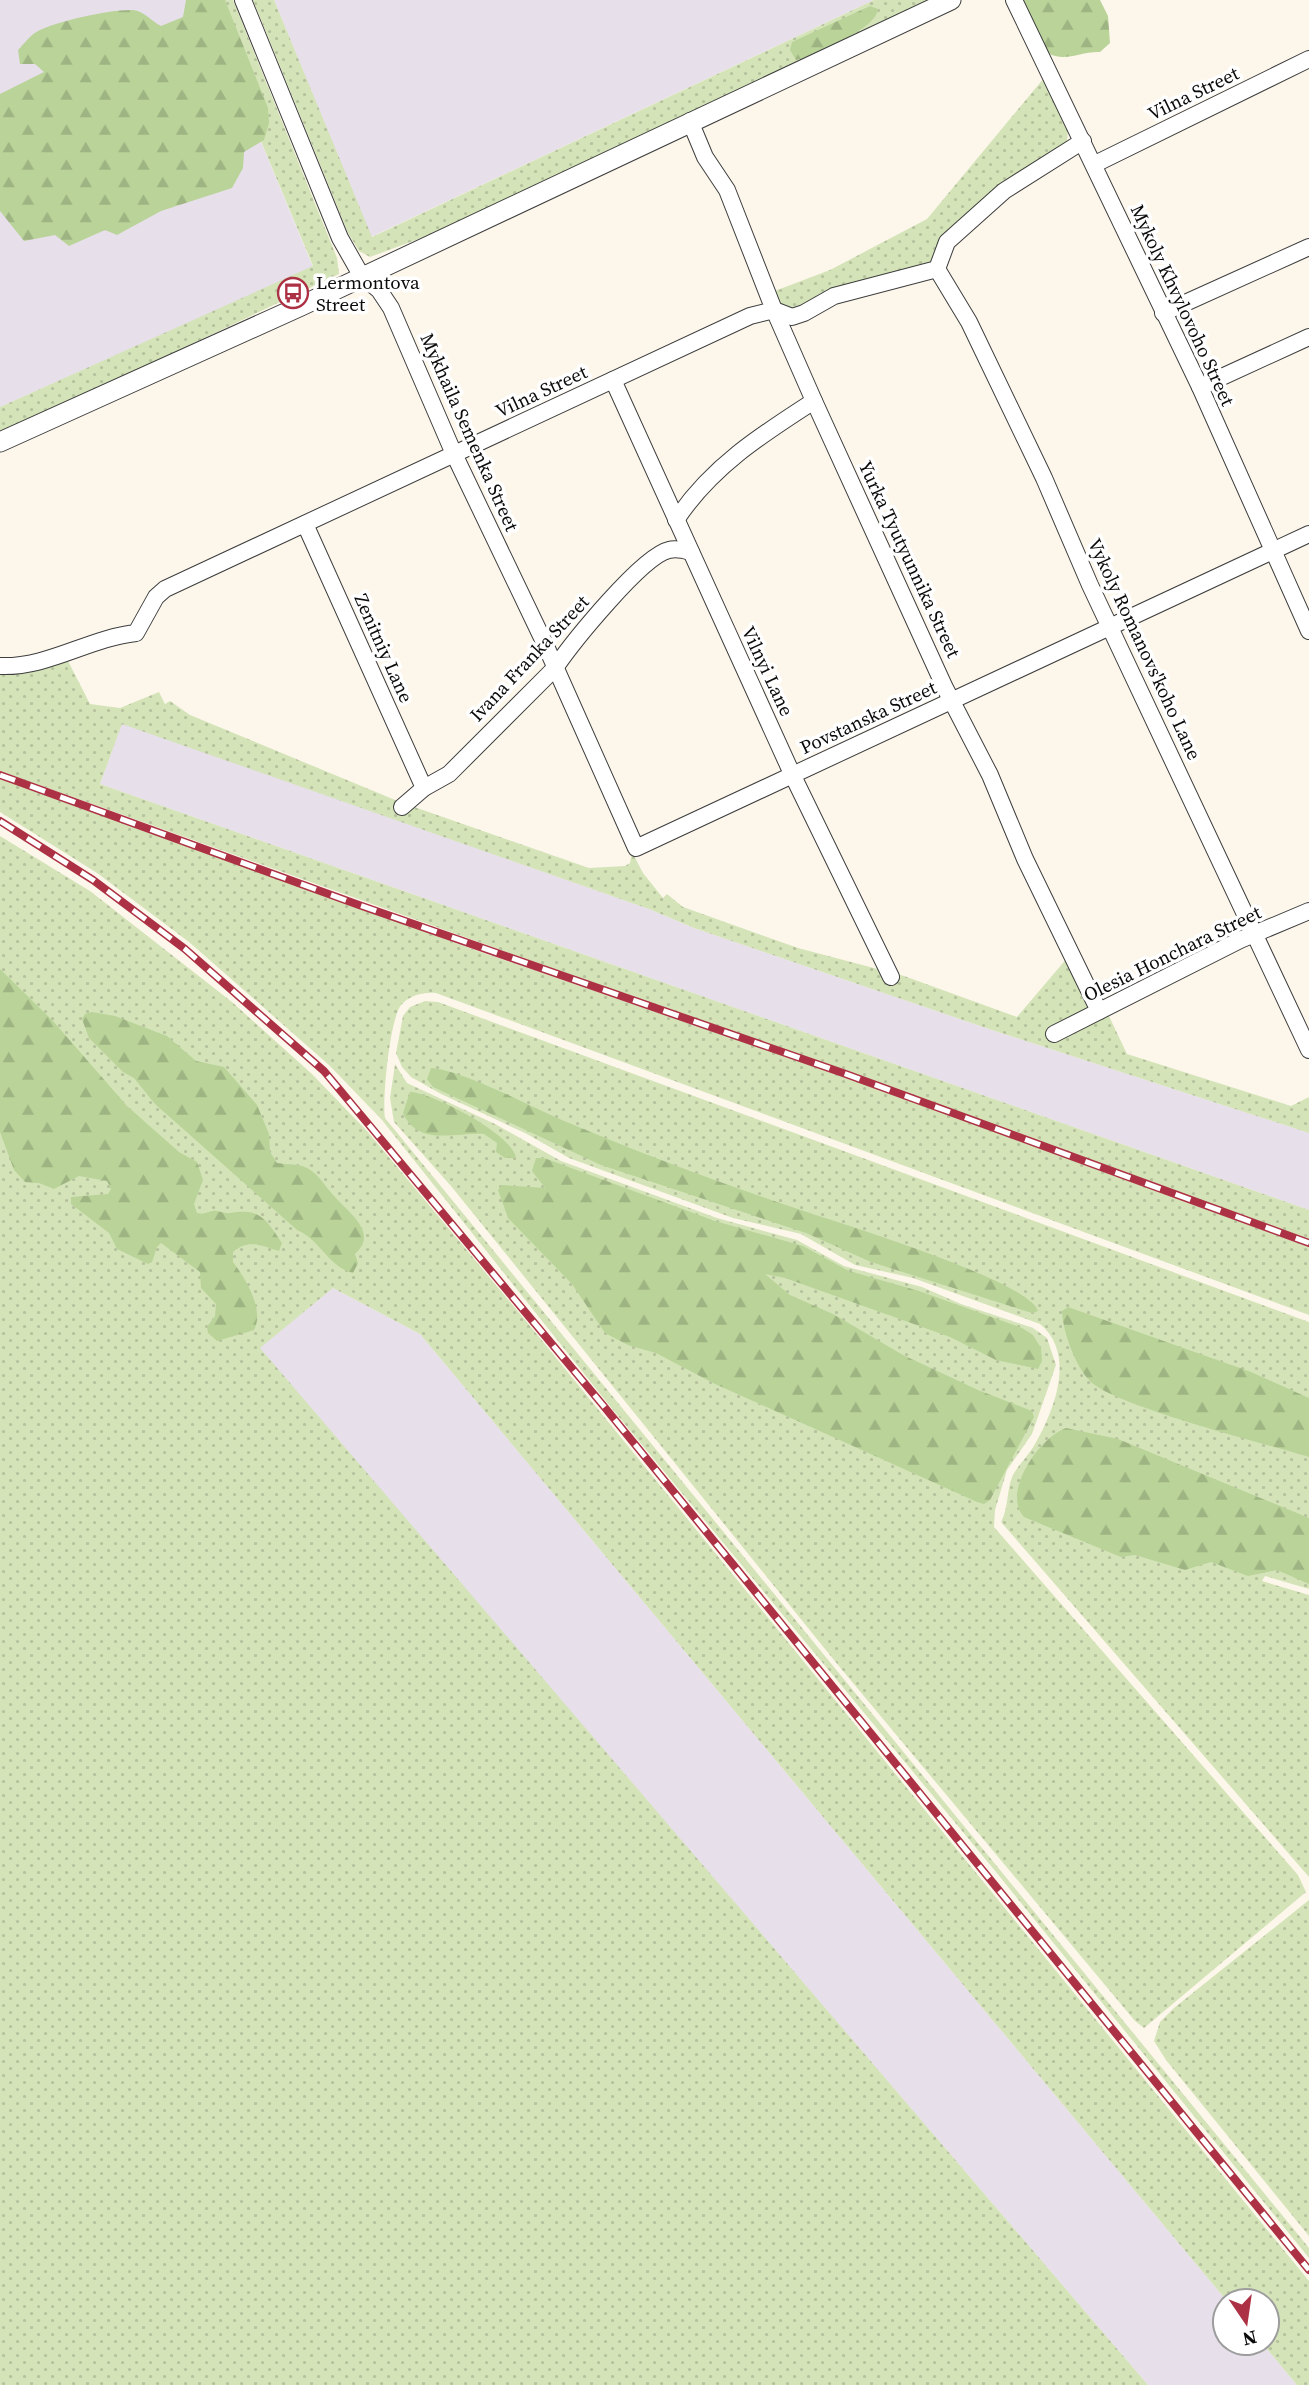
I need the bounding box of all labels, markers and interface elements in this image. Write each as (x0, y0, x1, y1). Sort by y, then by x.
street label: Vilna Street (1143, 59, 1244, 126)
street label: Mykoly Khvylovoho Street (1125, 200, 1241, 411)
place label: Lermontova Street (316, 269, 420, 317)
bus stop icon: Lermontova Street (276, 276, 310, 310)
street label: Mykhaila Semenka Street (415, 329, 526, 536)
street label: Vilna Street (491, 358, 592, 424)
street label: Yurka Tyutyunnika Street (853, 456, 967, 662)
street label: Vykoly Romanovs'koho Lane (1082, 534, 1208, 764)
street label: Zenitniy Lane (348, 589, 420, 707)
street label: Ivana Franka Street (464, 589, 595, 727)
street label: Vilnyi Lane (736, 622, 800, 720)
street label: Povstanska Street (796, 674, 941, 760)
street label: Olesia Honchara Street (1079, 898, 1266, 1007)
north arrow (1211, 2287, 1281, 2357)
text: N (1240, 2324, 1259, 2353)

